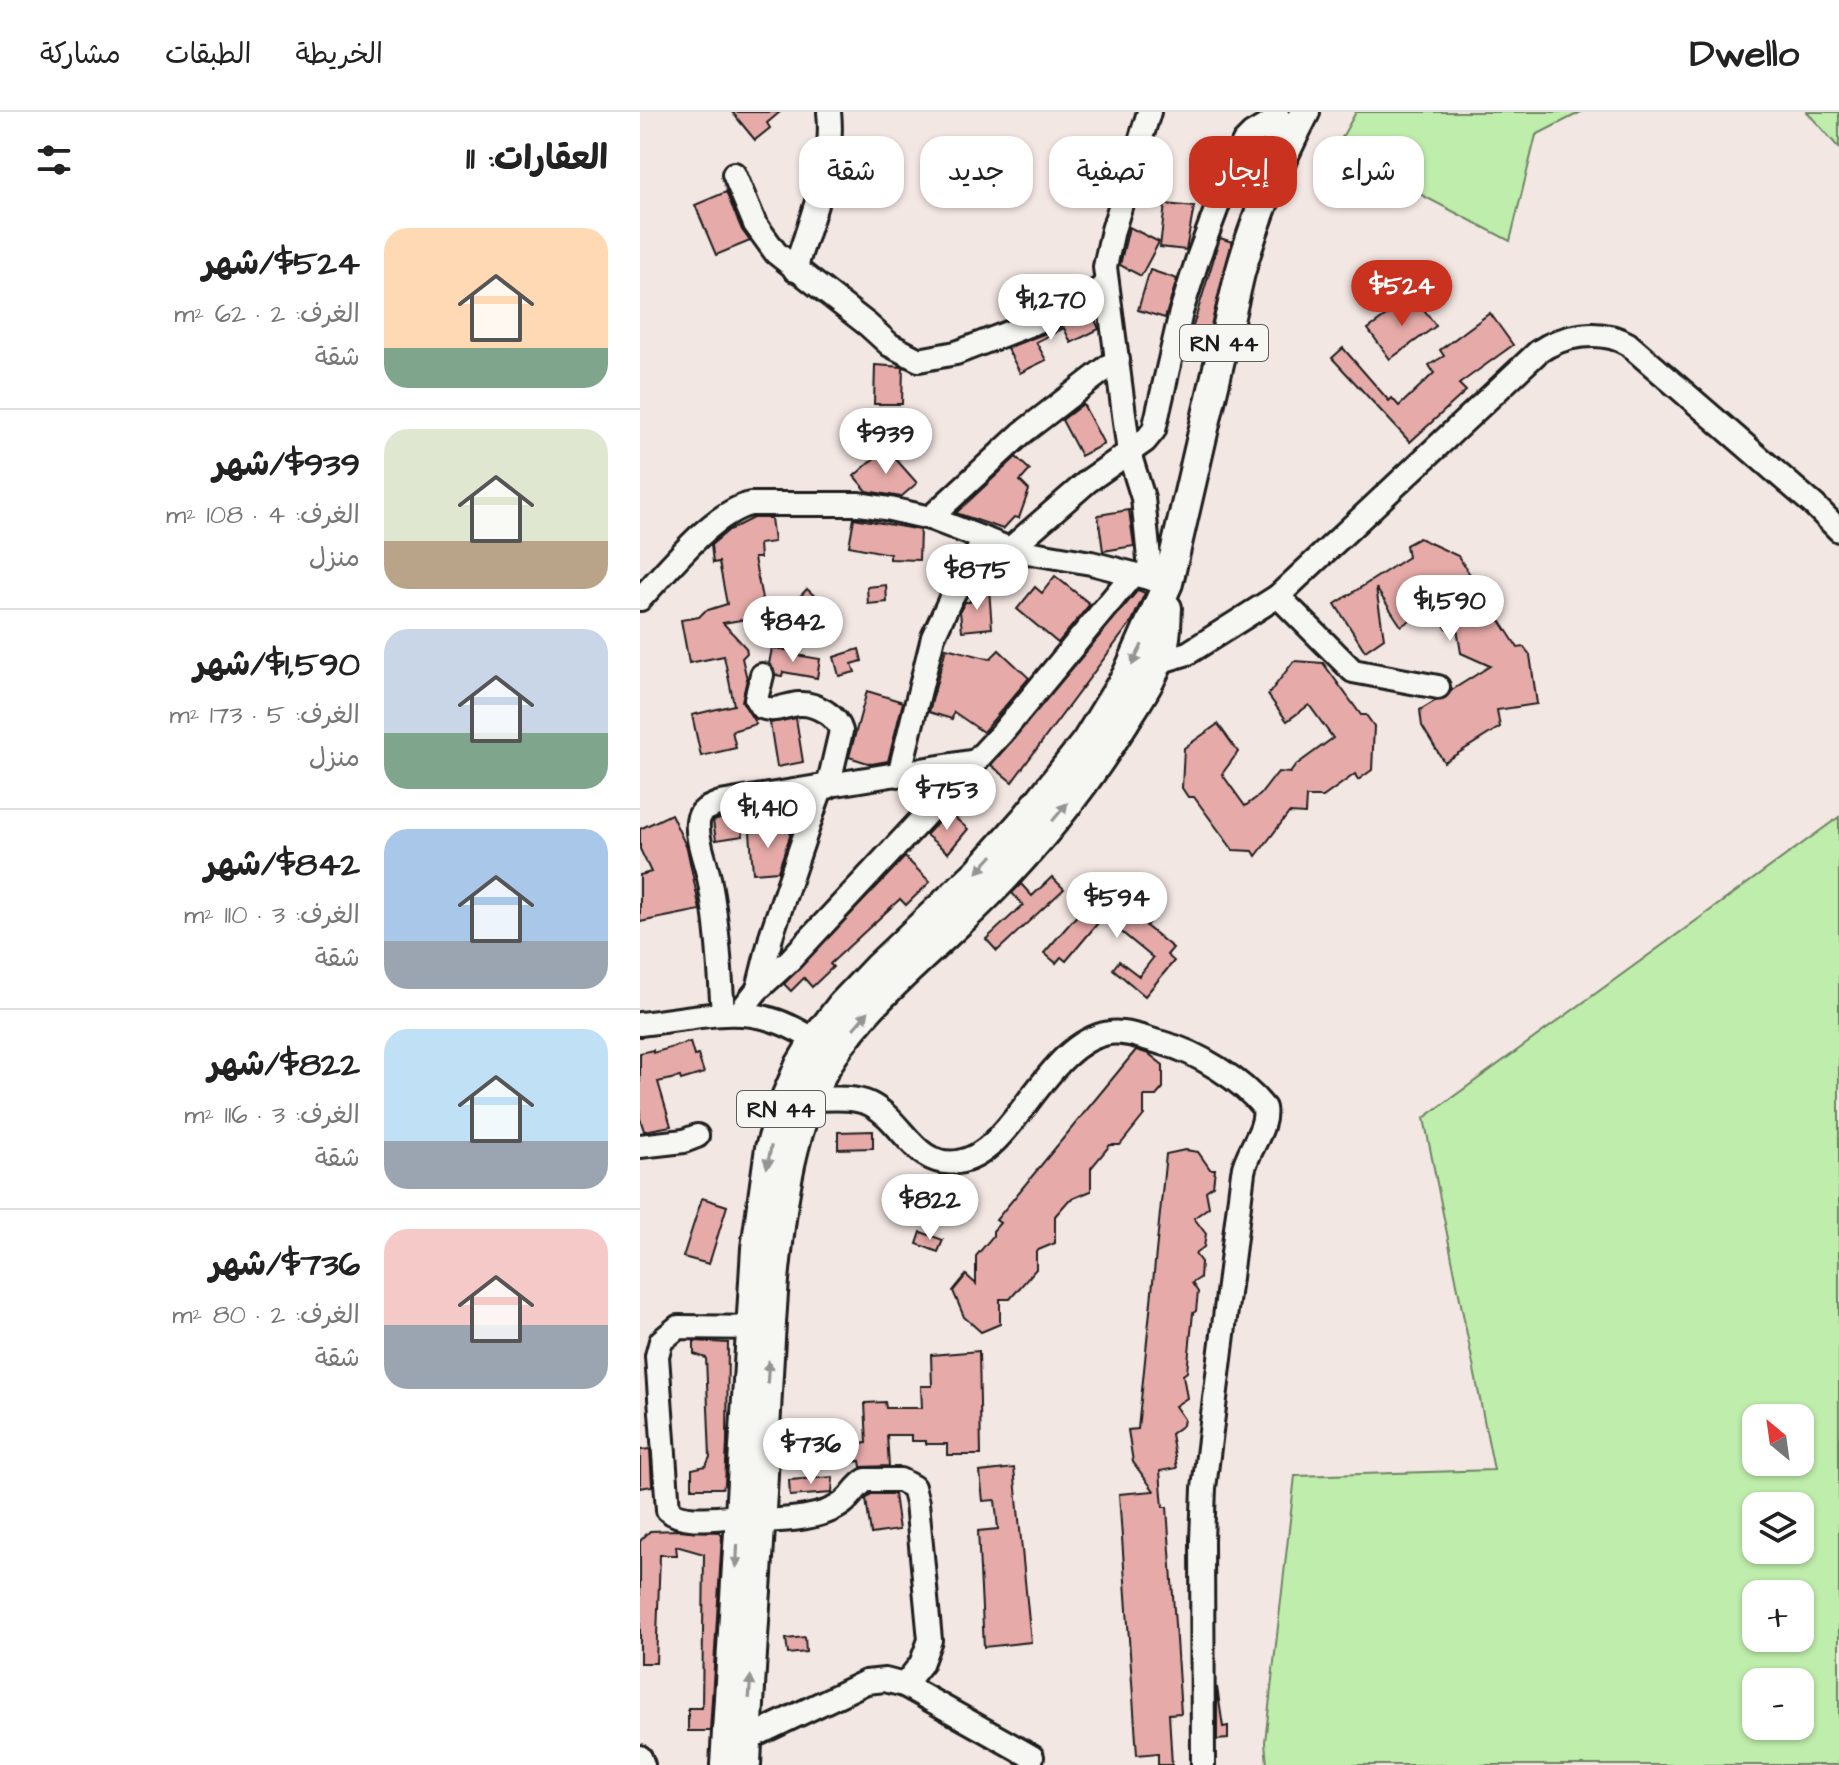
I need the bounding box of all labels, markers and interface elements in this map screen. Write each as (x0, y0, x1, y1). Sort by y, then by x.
text: Dwello (1690, 29, 1799, 81)
text: مشاركة (40, 35, 121, 74)
text: الطبقات (165, 35, 251, 74)
text: الخريطة (295, 35, 383, 74)
text: العقارات: 11 (466, 135, 608, 183)
chip: شقة (799, 136, 904, 208)
chip: جديد (920, 136, 1033, 208)
chip: تصفية (1049, 136, 1173, 208)
chip: إيجار (1189, 136, 1297, 208)
chip: شراء (1313, 136, 1424, 208)
icon: filters (32, 138, 76, 182)
text: $524/شهر (202, 240, 360, 288)
icon: home (448, 260, 544, 356)
pin: $524 (1355, 260, 1449, 328)
text: $524 (1369, 268, 1435, 304)
pin: $1,270 (986, 274, 1116, 342)
text: $1,270 (1016, 282, 1086, 318)
text: الغرف: 2 · 62 m² (174, 296, 360, 332)
road number: RN 44 (1180, 325, 1268, 361)
text: شقة (315, 339, 360, 375)
pin: $939 (839, 408, 933, 476)
text: $939 (857, 416, 915, 452)
text: $939/شهر (213, 441, 360, 489)
icon: home (448, 461, 544, 557)
text: الغرف: 4 · 108 m² (166, 497, 360, 533)
text: منزل (309, 540, 360, 576)
pin: $875 (930, 544, 1024, 612)
text: $875 (944, 552, 1010, 588)
pin: $1,590 (1385, 575, 1515, 643)
text: $1,590 (1414, 583, 1486, 619)
pin: $842 (746, 596, 840, 664)
text: $842 (761, 604, 825, 640)
text: $1,590/شهر (194, 641, 360, 689)
one-way arrow (1131, 643, 1144, 666)
icon: home (448, 661, 544, 757)
text: الغرف: 5 · 173 m² (169, 697, 360, 733)
text: منزل (309, 740, 360, 776)
pin: $753 (900, 764, 994, 832)
text: $753 (916, 772, 978, 808)
pin: $1,410 (703, 782, 833, 850)
text: $1,410 (738, 790, 798, 826)
one-way arrow (1051, 803, 1068, 823)
text: $842/شهر (204, 841, 360, 889)
one-way arrow (976, 854, 994, 873)
icon: home (448, 861, 544, 957)
pin: $594 (1070, 872, 1164, 940)
text: $594 (1084, 880, 1150, 916)
text: الغرف: 3 · 110 m² (184, 897, 360, 933)
text: شقة (315, 940, 360, 976)
one-way arrow (851, 1010, 869, 1029)
text: $822/شهر (208, 1041, 360, 1089)
icon: home (448, 1061, 544, 1157)
road number: RN 44 (737, 1091, 825, 1127)
text: الغرف: 3 · 116 m² (184, 1097, 360, 1133)
text: شقة (315, 1140, 360, 1176)
one-way arrow (762, 1145, 774, 1170)
pin: $822 (883, 1174, 977, 1242)
text: $822 (899, 1182, 961, 1218)
text: $736/شهر (210, 1241, 360, 1289)
icon: home (448, 1261, 544, 1357)
text: الغرف: 2 · 80 m² (172, 1297, 360, 1333)
text: شقة (315, 1340, 360, 1376)
one-way arrow (762, 1359, 775, 1384)
north arrow (1742, 1404, 1814, 1476)
map controls (1742, 1404, 1814, 1740)
pin: $736 (764, 1418, 858, 1486)
text: $736 (781, 1426, 841, 1462)
button: layers (1742, 1492, 1814, 1564)
one-way arrow (730, 1544, 743, 1569)
button: + (1742, 1580, 1814, 1652)
button: − (1742, 1668, 1814, 1740)
one-way arrow (744, 1674, 757, 1699)

